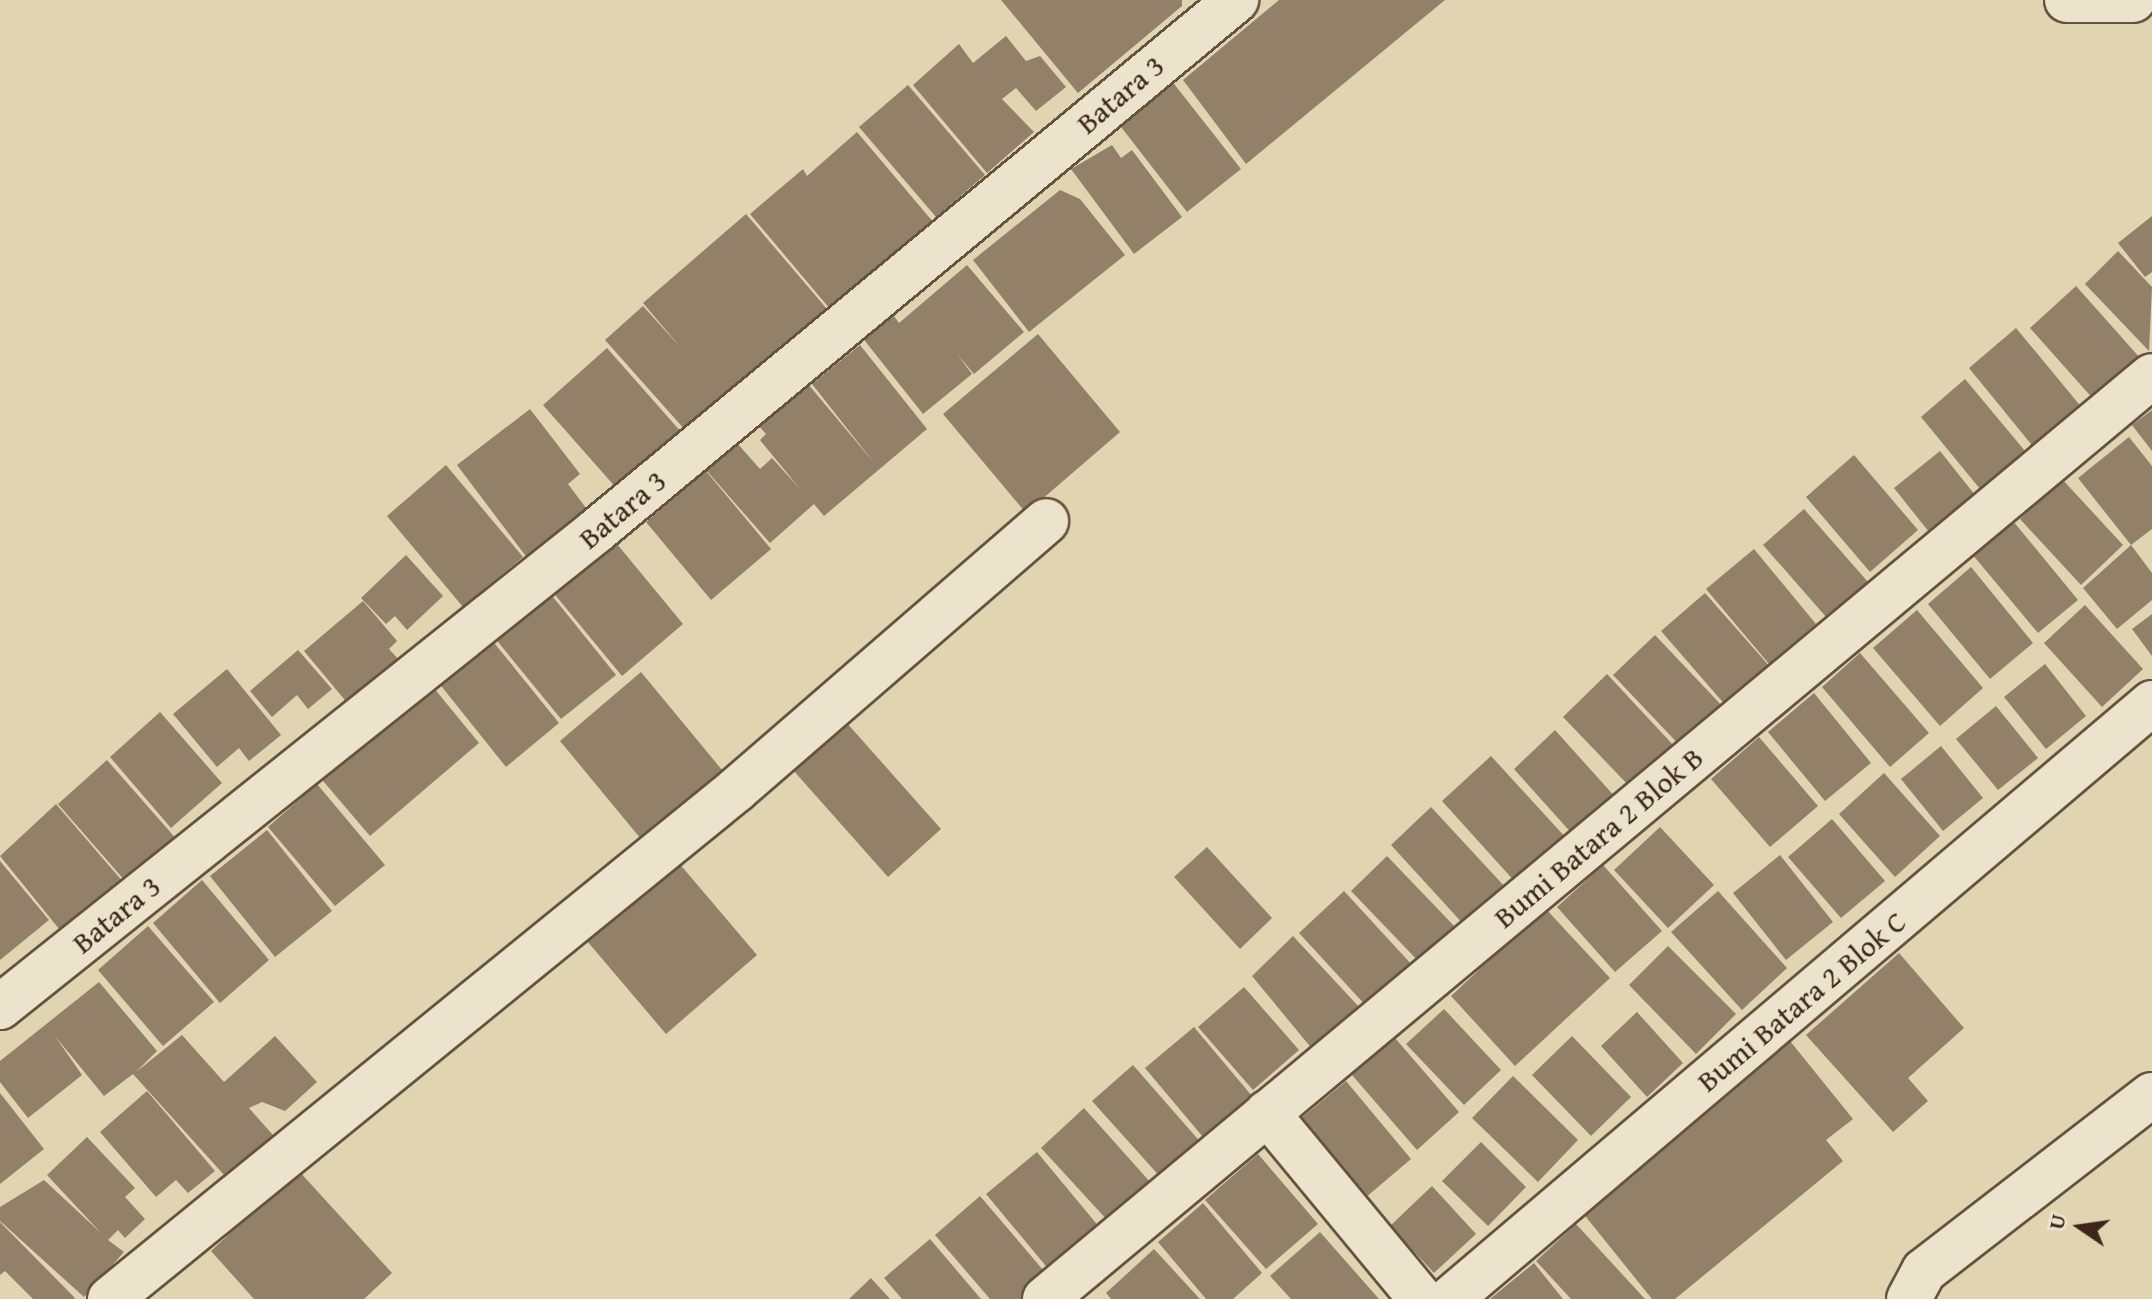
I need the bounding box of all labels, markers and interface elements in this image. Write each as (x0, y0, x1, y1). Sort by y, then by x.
street label: Batara 3 (1069, 47, 1171, 141)
street label: Batara 3 (571, 462, 673, 556)
street label: Bumi Batara 2 Blok B (1486, 739, 1710, 935)
street label: Batara 3 (65, 868, 167, 960)
street label: Bumi Batara 2 Blok C (1689, 903, 1913, 1099)
north arrow (2040, 1187, 2120, 1267)
text: U (2039, 1211, 2074, 1232)

